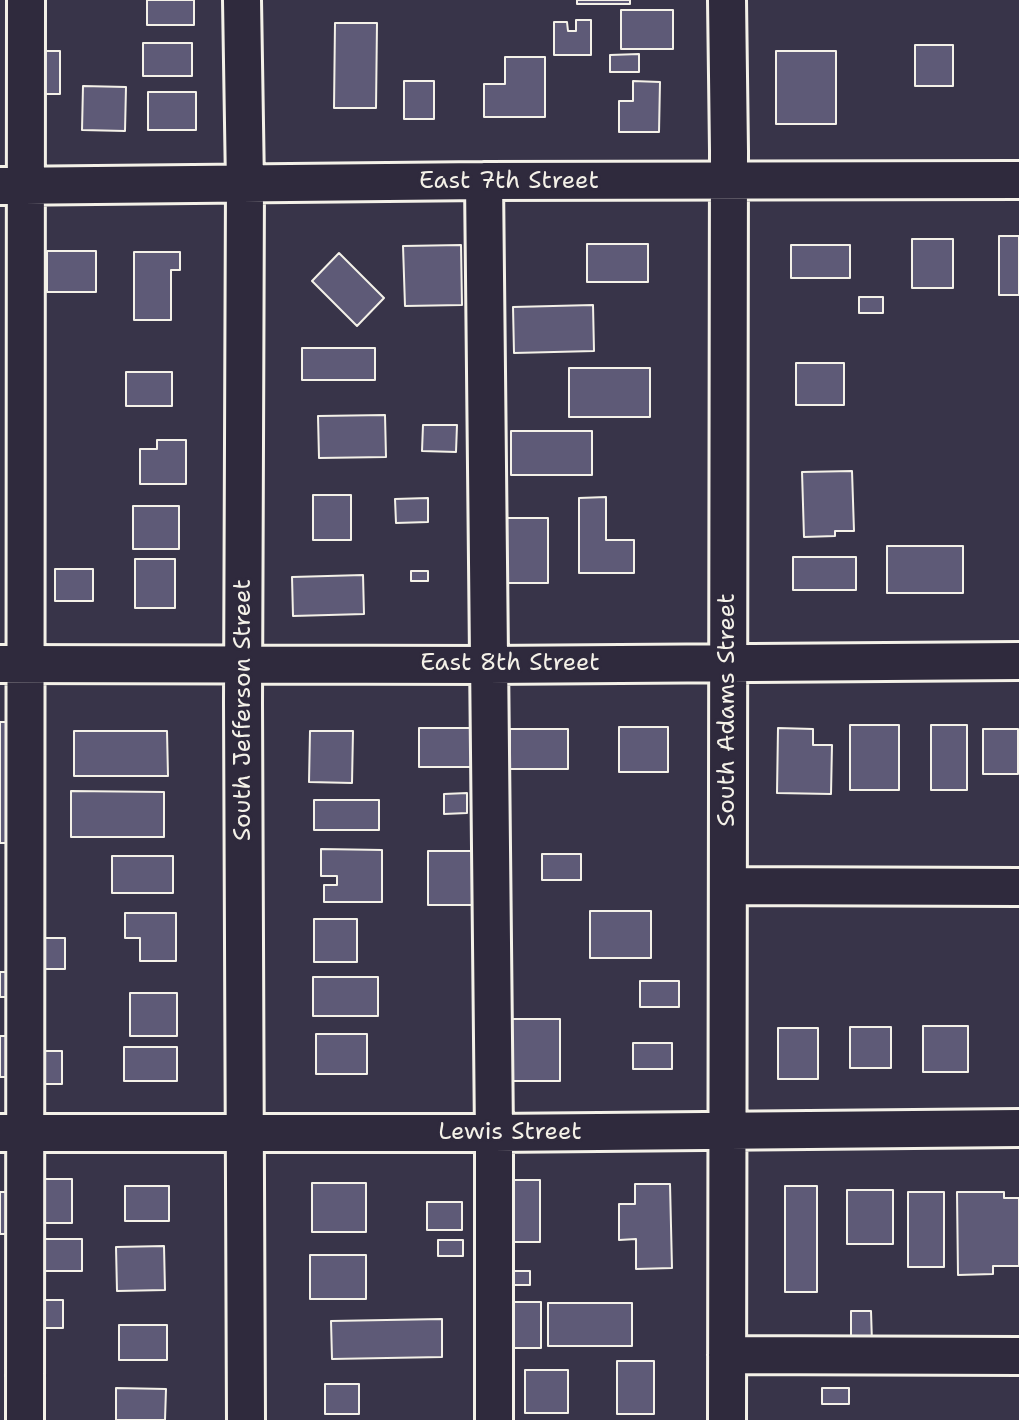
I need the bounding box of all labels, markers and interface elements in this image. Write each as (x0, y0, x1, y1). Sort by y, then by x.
street label: East 7th Street (419, 168, 599, 196)
street label: South Jefferson Street (230, 579, 258, 841)
street label: South Adams Street (714, 593, 742, 827)
street label: East 8th Street (420, 650, 600, 678)
street label: Lewis Street (438, 1119, 582, 1147)

